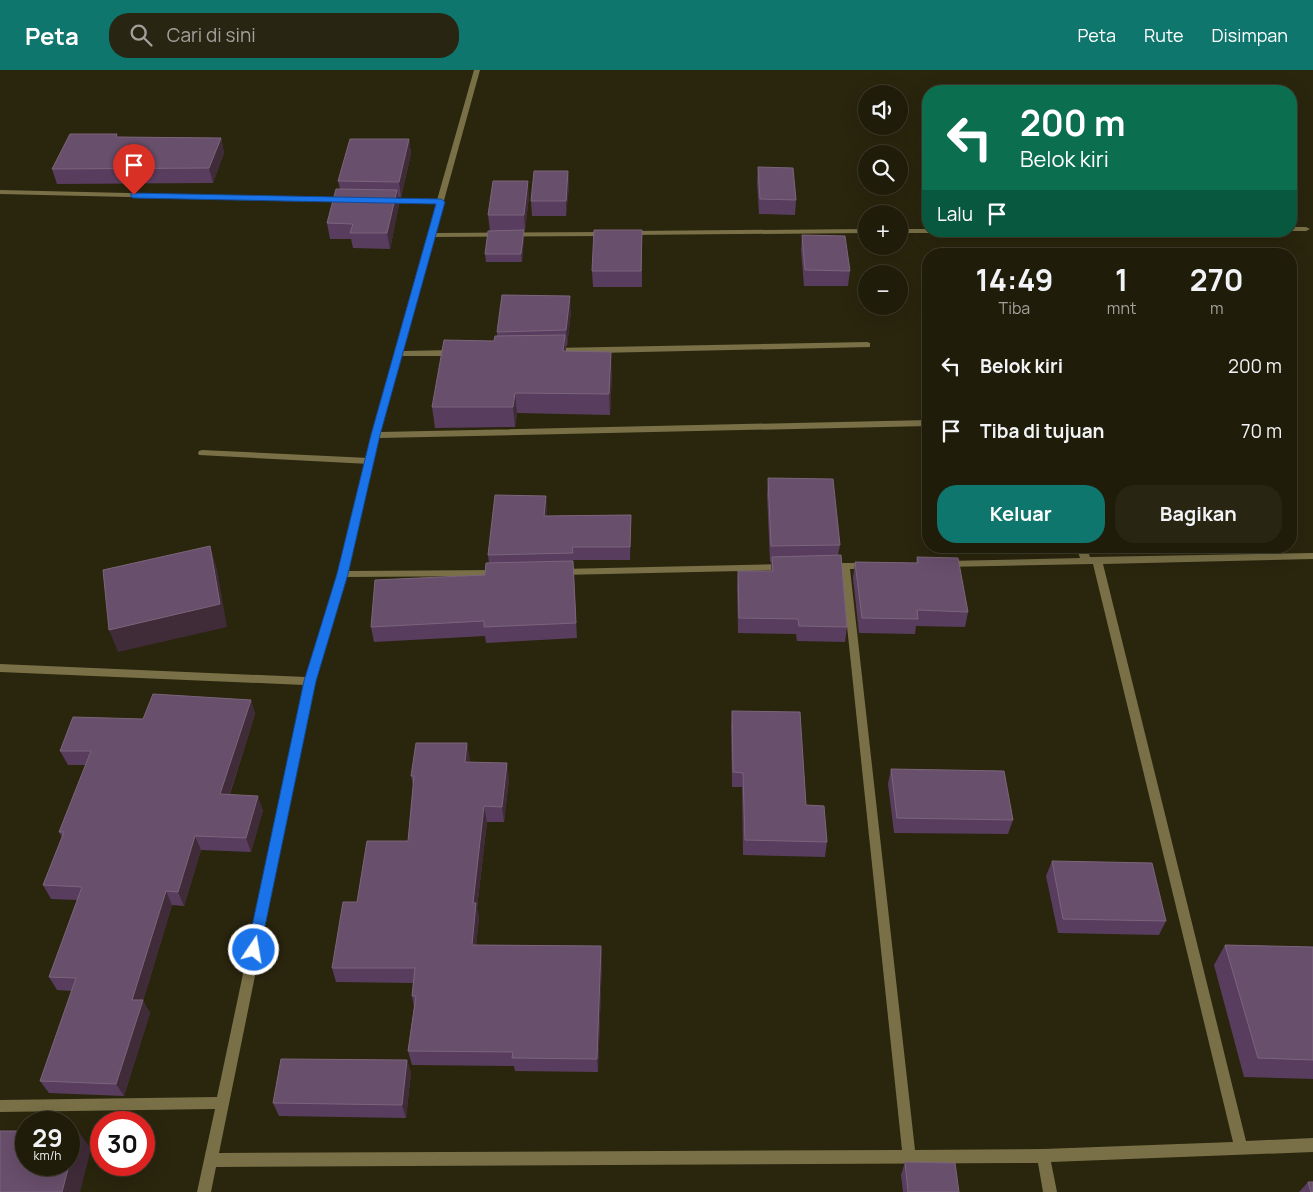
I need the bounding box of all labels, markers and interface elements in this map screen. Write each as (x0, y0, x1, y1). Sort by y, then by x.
search box (109, 13, 459, 58)
text: Peta (25, 19, 79, 52)
icon: search (127, 21, 155, 49)
text: Cari di sini (167, 22, 256, 48)
text: Peta (1077, 23, 1116, 47)
text: Rute (1144, 23, 1183, 47)
text: Disimpan (1211, 23, 1288, 47)
map controls (858, 85, 908, 315)
button: sound (858, 85, 908, 135)
text: 200 m (1020, 99, 1125, 147)
icon: left (937, 105, 1002, 170)
pin (113, 144, 155, 195)
text: Belok kiri (1020, 144, 1109, 174)
button: search (858, 145, 908, 195)
icon: arrive (120, 151, 148, 179)
icon: arrive (983, 200, 1011, 228)
text: Lalu (937, 201, 973, 227)
button: + (858, 205, 908, 255)
text: 14:49 (976, 259, 1053, 300)
text: 1 (1115, 259, 1128, 300)
text: 270 (1190, 259, 1243, 300)
button: − (858, 265, 908, 315)
text: Tiba (999, 297, 1030, 319)
text: mnt (1107, 297, 1136, 319)
text: m (1210, 297, 1223, 319)
icon: left (937, 352, 965, 380)
text: Belok kiri (980, 353, 1063, 379)
text: 200 m (1228, 353, 1282, 379)
icon: arrive (937, 417, 965, 445)
text: Tiba di tujuan (980, 418, 1104, 444)
text: 70 m (1241, 418, 1282, 444)
button: Keluar (937, 485, 1105, 543)
button: Bagikan (1115, 485, 1282, 543)
position arrow (227, 923, 279, 975)
speed limit sign: 30 (90, 1111, 155, 1176)
text: 29 (32, 1120, 63, 1155)
text: km/h (34, 1147, 61, 1164)

